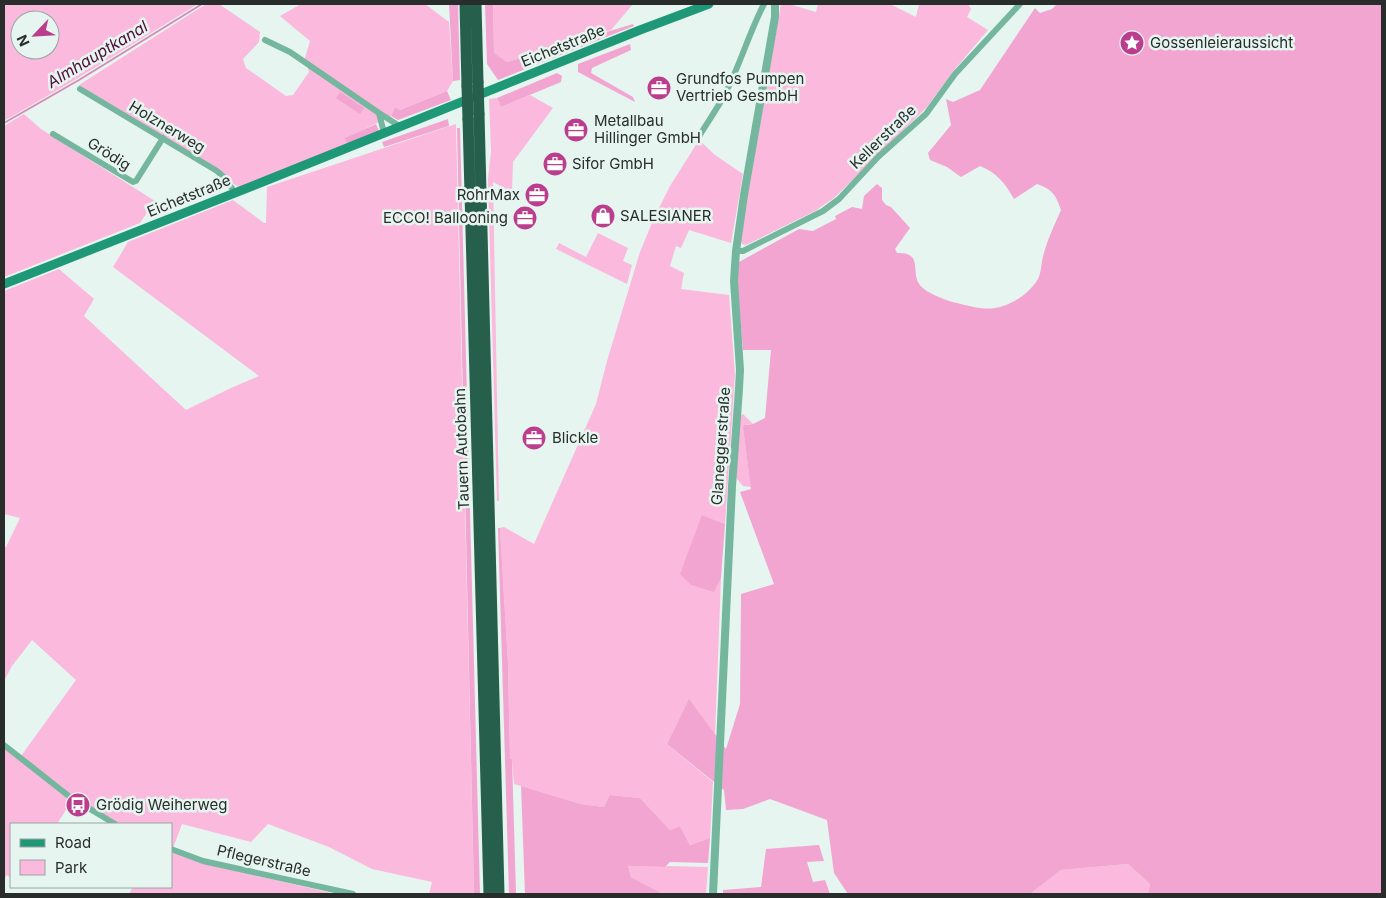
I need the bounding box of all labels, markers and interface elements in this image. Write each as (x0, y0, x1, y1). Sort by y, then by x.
north arrow (10, 10, 60, 60)
water label: Almhauptkanal (42, 16, 151, 92)
street label: Eichetstraße (518, 20, 607, 71)
place icon: Gossenleieraussicht (1119, 30, 1145, 56)
text: N (13, 32, 33, 49)
place label: Gossenleieraussicht (1150, 33, 1293, 52)
place label: Grundfos Pumpen Vertrieb GesmbH (676, 69, 804, 105)
office icon: Grundfos Pumpen Vertrieb GesmbH (646, 75, 672, 101)
street label: Holznerweg (126, 96, 209, 157)
street label: Kellerstraße (846, 100, 920, 173)
place label: Metallbau Hillinger GmbH (594, 111, 701, 147)
office icon: Metallbau Hillinger GmbH (563, 117, 589, 143)
street label: Grödig (84, 133, 134, 174)
office icon: Sifor GmbH (542, 151, 568, 177)
place label: Sifor GmbH (572, 154, 654, 173)
street label: Eichetstraße (144, 170, 233, 221)
office icon: RohrMax (524, 182, 550, 208)
place label: RohrMax (457, 185, 520, 204)
shop icon: SALESIANER (590, 203, 616, 229)
office icon: ECCO! Ballooning (512, 205, 538, 231)
place label: SALESIANER (620, 206, 712, 225)
place label: ECCO! Ballooning (383, 208, 508, 227)
street label: Glaneggerstraße (707, 386, 734, 506)
street label: Tauern Autobahn (450, 388, 473, 510)
office icon: Blickle (521, 425, 547, 451)
place label: Blickle (552, 428, 598, 447)
bus stop icon: Grödig Weiherweg (65, 792, 91, 818)
place label: Grödig Weiherweg (96, 795, 228, 814)
legend (10, 823, 172, 888)
text: Road (55, 833, 91, 852)
street label: Pflegerstraße (215, 840, 313, 881)
text: Park (55, 858, 88, 877)

